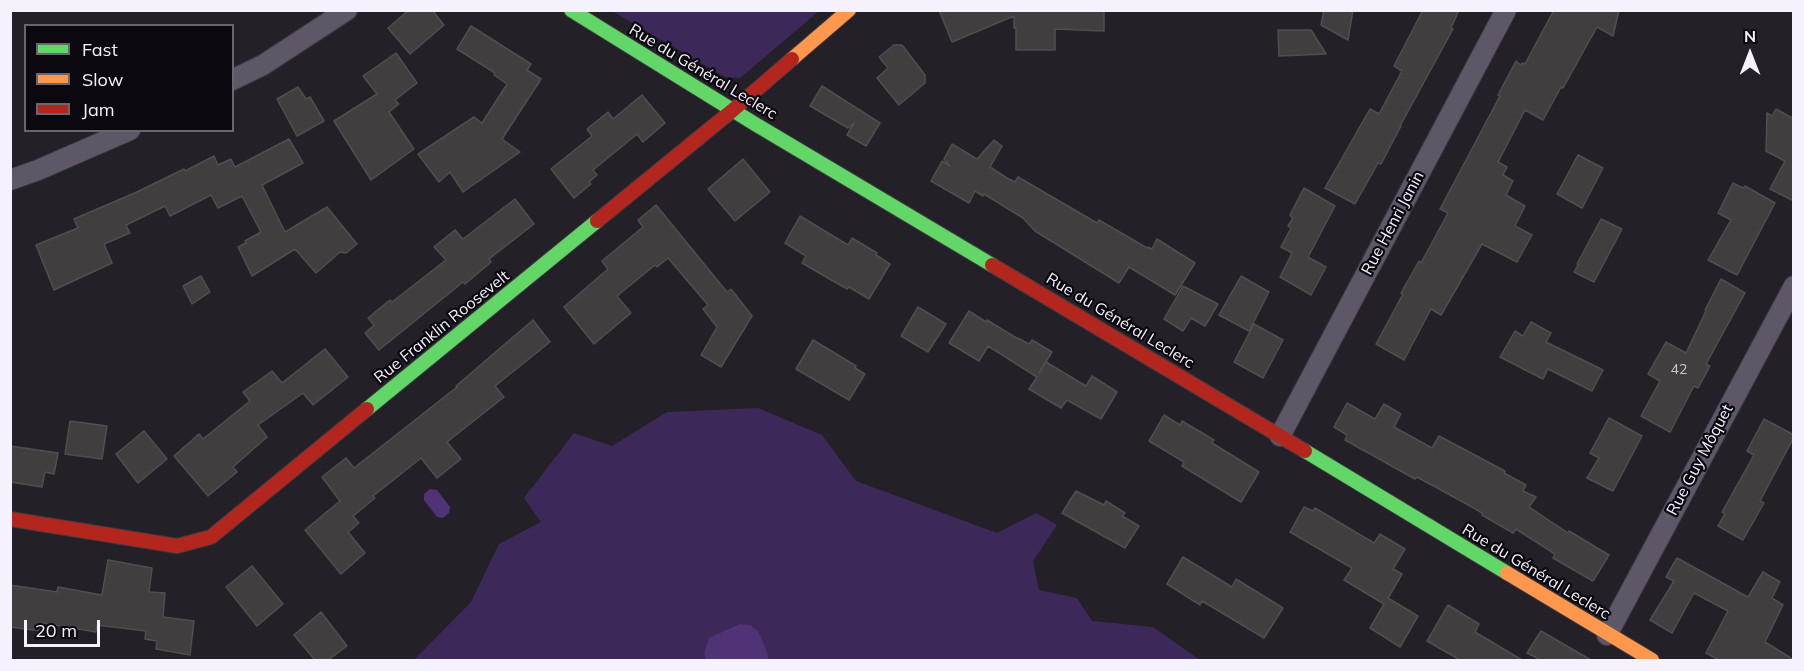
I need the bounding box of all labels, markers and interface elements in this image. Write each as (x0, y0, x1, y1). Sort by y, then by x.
street label: Rue du Général Leclerc (625, 20, 781, 124)
legend (24, 24, 234, 132)
north arrow (1720, 24, 1780, 84)
text: N (1744, 26, 1756, 46)
text: Fast (82, 38, 118, 61)
text: Slow (82, 68, 123, 91)
text: Jam (82, 98, 115, 121)
street label: Rue Henri Janin (1358, 168, 1428, 278)
street label: Rue Franklin Roosevelt (371, 267, 513, 387)
street label: Rue du Général Leclerc (1042, 269, 1198, 373)
house number: 42 (1671, 362, 1687, 378)
street label: Rue Guy Môquet (1663, 401, 1737, 519)
street label: Rue du Général Leclerc (1458, 520, 1614, 624)
scale bar (27, 608, 104, 646)
text: 20 m (35, 619, 77, 642)

